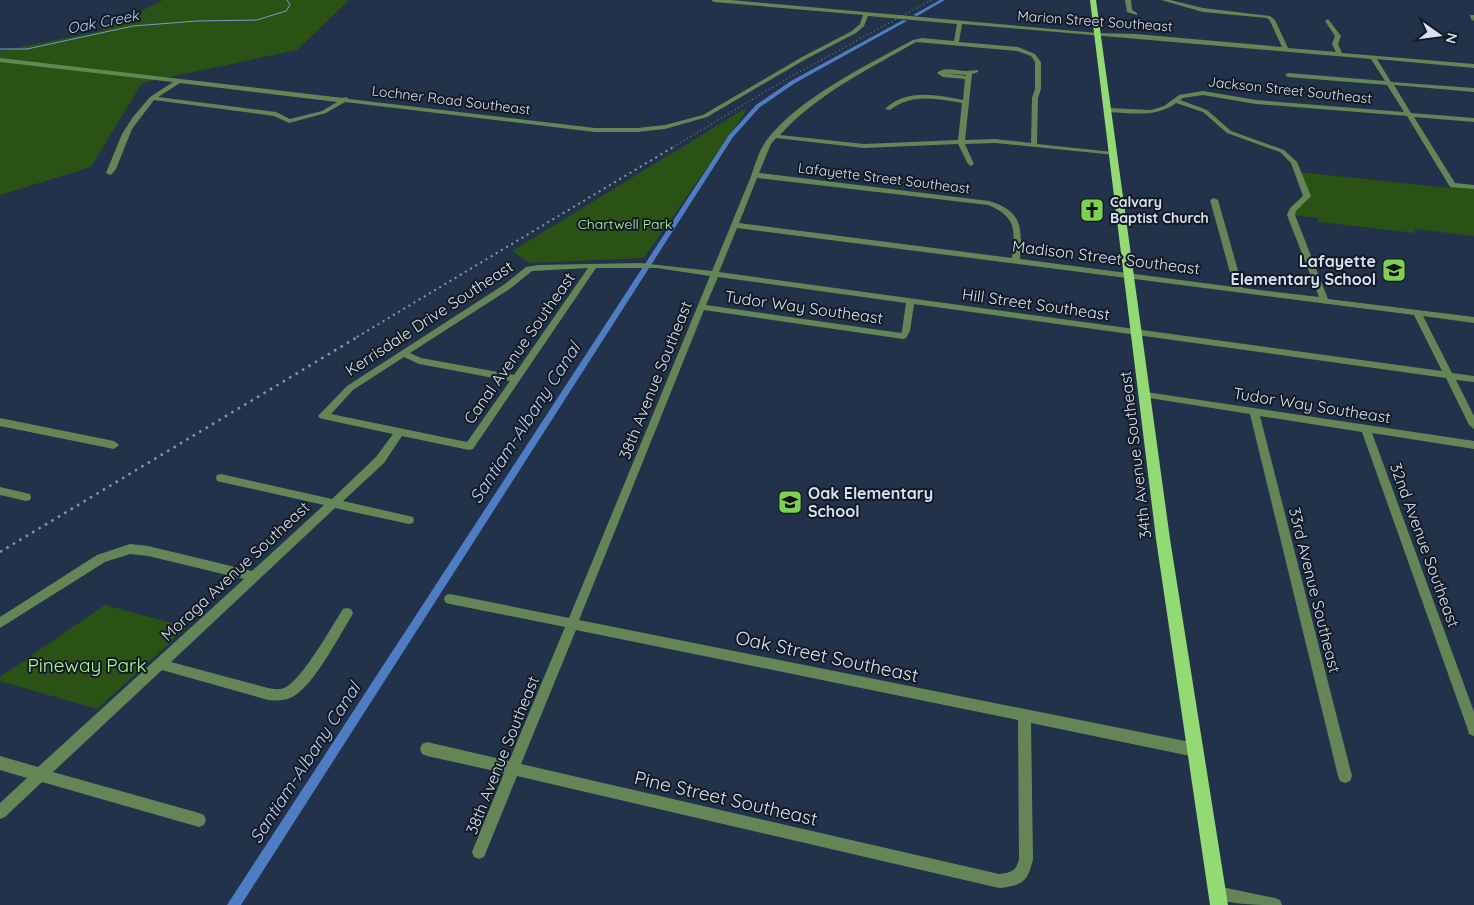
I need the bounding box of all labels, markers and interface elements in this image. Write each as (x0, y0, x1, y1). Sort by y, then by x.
water label: Oak Creek (65, 5, 142, 38)
street label: Marion Street Southeast (1017, 7, 1174, 35)
north arrow (1414, 10, 1464, 60)
text: N (1442, 31, 1462, 45)
street label: Jackson Street Southeast (1207, 72, 1373, 108)
street label: Lochner Road Southeast (371, 81, 532, 119)
street label: Lafayette Street Southeast (797, 159, 971, 198)
place label: Calvary Baptist Church (1110, 193, 1209, 227)
church icon: Calvary Baptist Church (1079, 197, 1105, 223)
park label: Chartwell Park (578, 215, 672, 233)
street label: Madison Street Southeast (1011, 236, 1201, 278)
place label: Lafayette Elementary School (1231, 251, 1376, 289)
street label: Kerrisdale Drive Southeast (341, 256, 517, 380)
school or university icon: Lafayette Elementary School (1381, 257, 1407, 283)
street label: Canal Avenue Southeast (459, 268, 579, 428)
street label: Hill Street Southeast (961, 284, 1111, 324)
street label: Tudor Way Southeast (724, 286, 884, 328)
street label: 38th Avenue Southeast (614, 298, 696, 462)
water label: Santiam-Albany Canal (464, 337, 586, 507)
street label: 34th Avenue Southeast (1115, 370, 1155, 540)
street label: Tudor Way Southeast (1232, 383, 1392, 427)
street label: 32nd Avenue Southeast (1386, 460, 1464, 630)
place label: Oak Elementary School (808, 483, 933, 521)
school or university icon: Oak Elementary School (777, 489, 803, 515)
street label: Moraga Avenue Southeast (157, 497, 313, 645)
street label: 33rd Avenue Southeast (1285, 505, 1345, 675)
street label: Oak Street Southeast (733, 625, 921, 687)
park label: Pineway Park (27, 653, 147, 677)
street label: 38th Avenue Southeast (461, 673, 543, 837)
water label: Santiam-Albany Canal (244, 677, 366, 847)
street label: Pine Street Southeast (632, 765, 820, 831)

